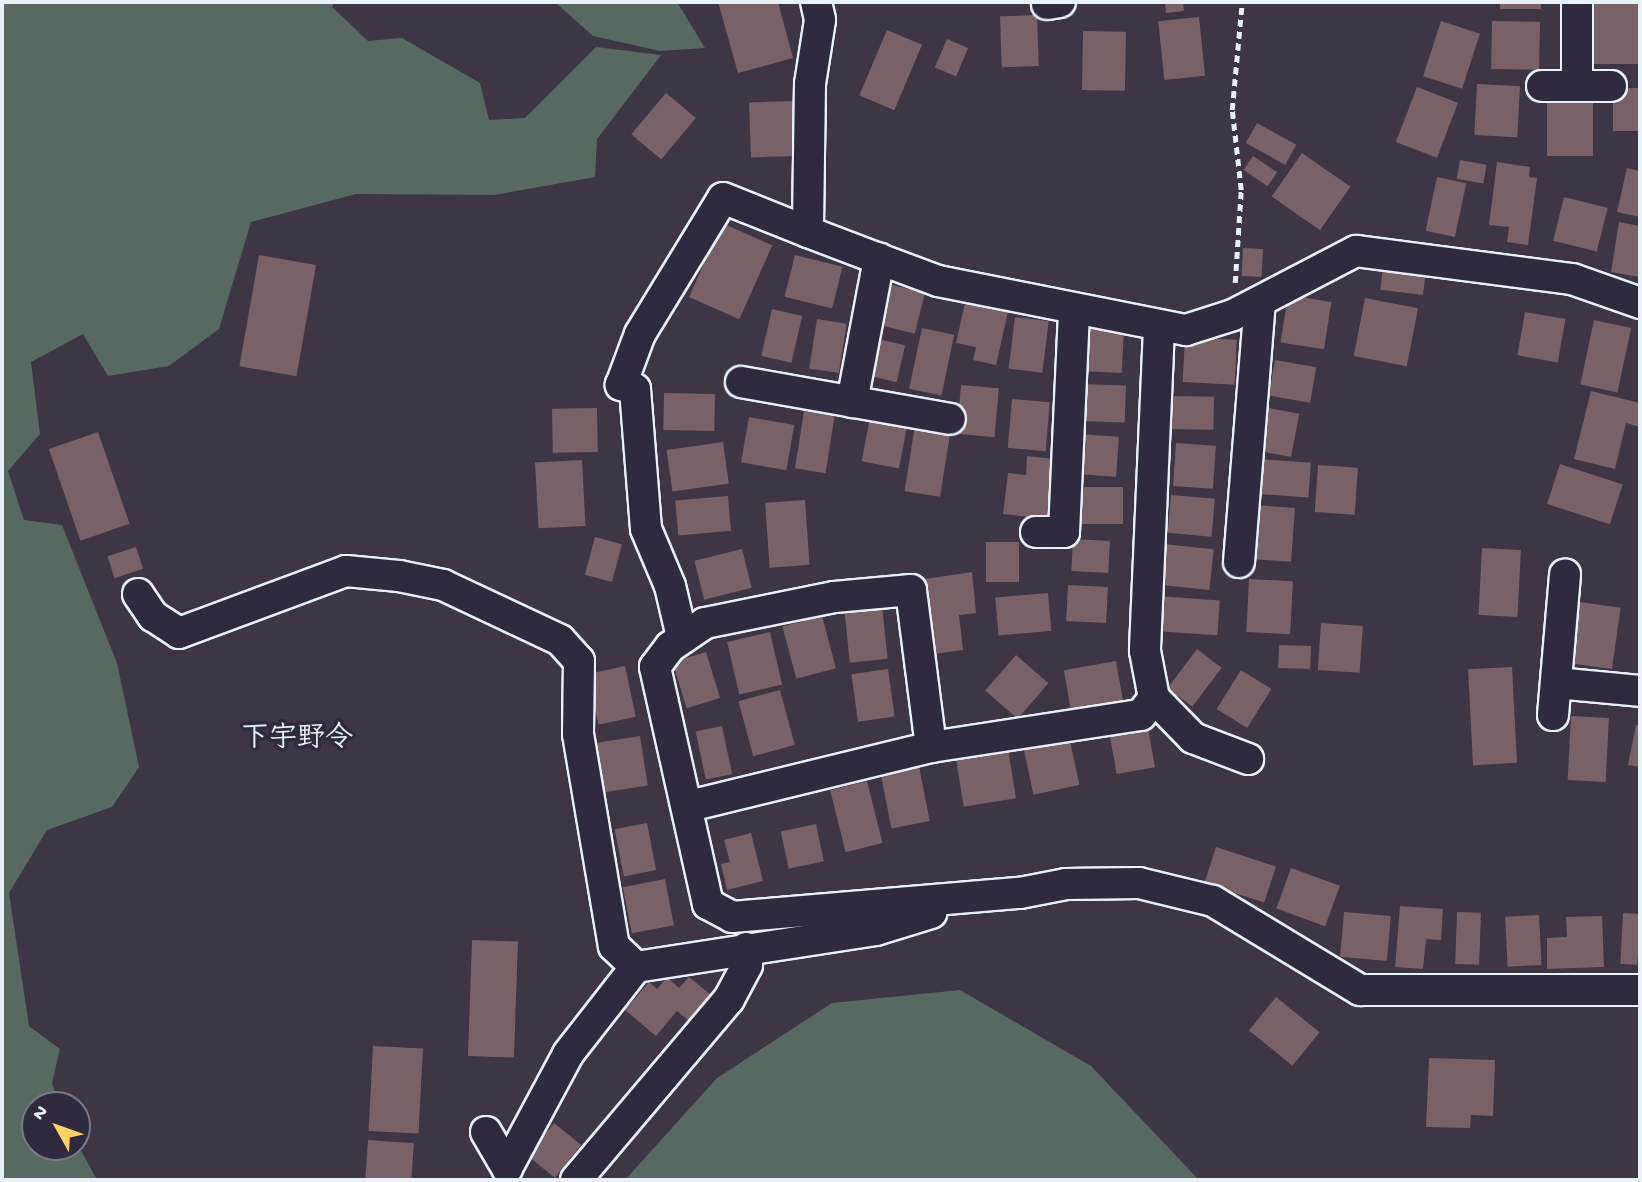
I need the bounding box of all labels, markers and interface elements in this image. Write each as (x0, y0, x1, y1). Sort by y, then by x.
district label: 下宇野令 (241, 723, 353, 757)
north arrow (21, 1091, 91, 1161)
text: N (28, 1101, 54, 1126)

